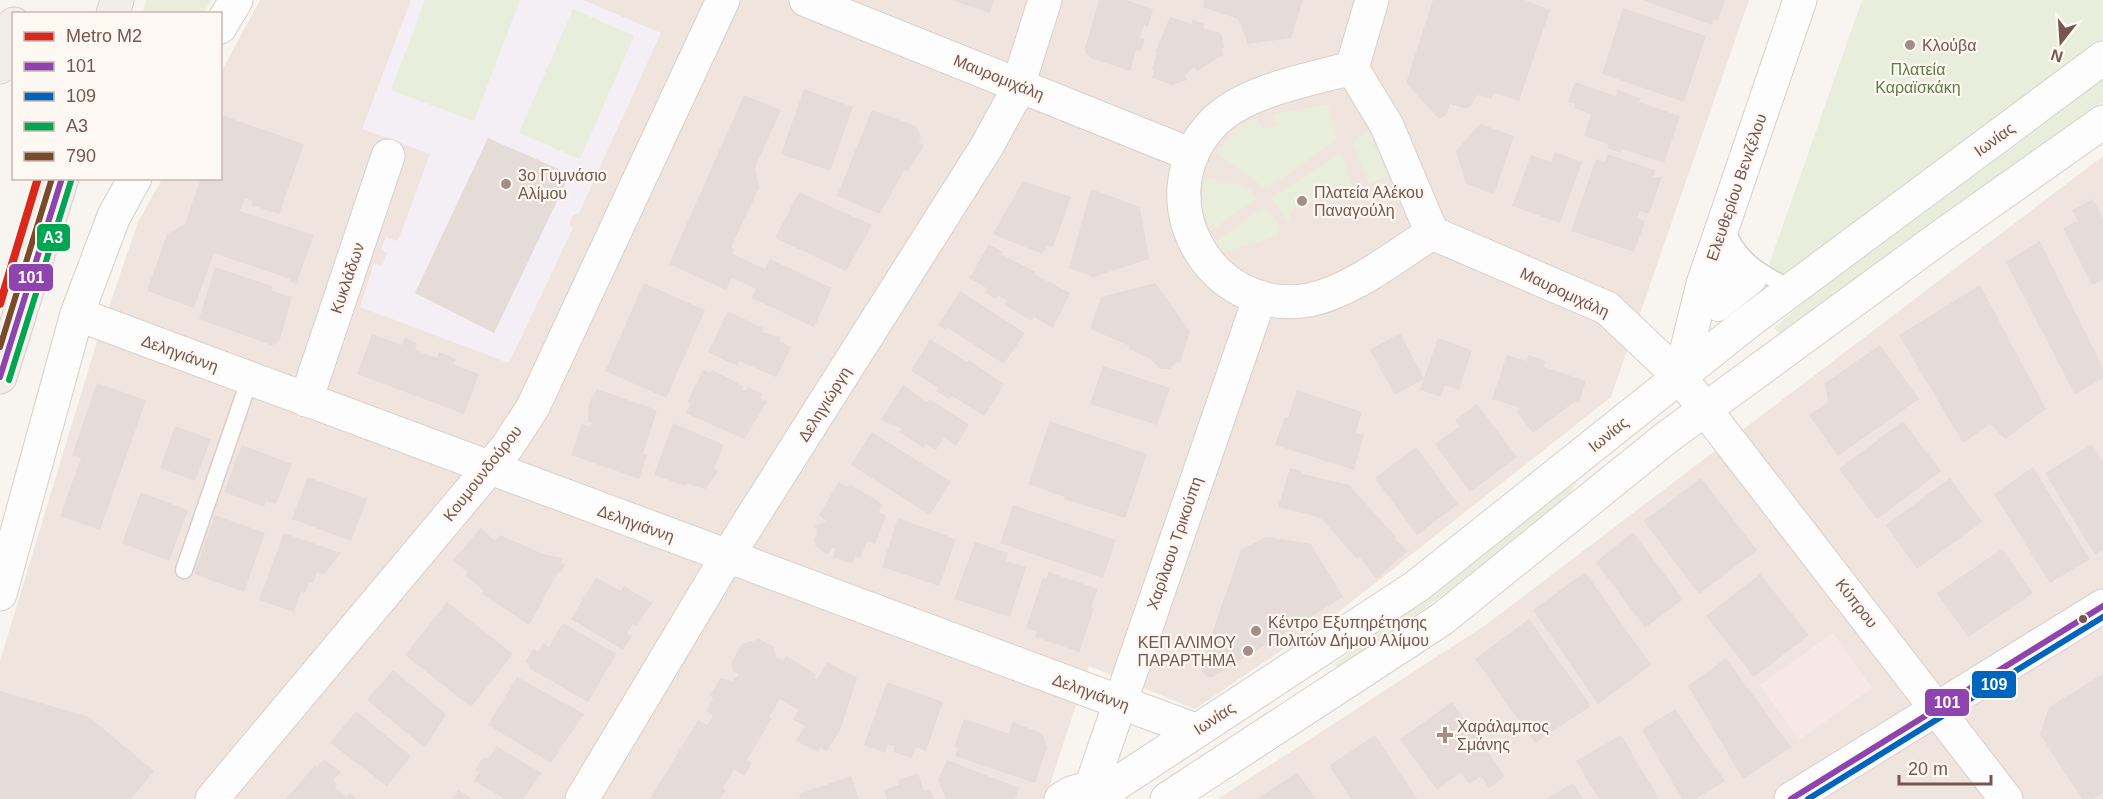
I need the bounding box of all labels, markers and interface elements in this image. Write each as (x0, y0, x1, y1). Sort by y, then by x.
legend (12, 12, 222, 180)
north arrow (2031, 12, 2091, 72)
text: Metro Μ2 (66, 26, 142, 46)
place label: Κλούβα (1922, 37, 1977, 54)
marker: Κλούβα (1903, 38, 1917, 52)
text: N (2049, 46, 2065, 66)
street label: Μαυρομιχάλη (951, 52, 1047, 103)
text: 101 (66, 56, 96, 76)
park label: Πλατεία Καραϊσκάκη (1875, 61, 1961, 96)
text: 109 (66, 86, 96, 106)
street label: Ελευθερίου Βενιζέλου (1703, 111, 1771, 263)
text: Α3 (66, 116, 88, 136)
street label: Ιωνίας (1971, 119, 2018, 160)
text: 790 (66, 146, 96, 166)
place label: 3ο Γυμνάσιο Αλίμου (518, 167, 607, 202)
marker: 3ο Γυμνάσιο Αλίμου (499, 177, 513, 191)
place label: Πλατεία Αλέκου Παναγούλη (1314, 184, 1424, 219)
marker: Πλατεία Αλέκου Παναγούλη (1295, 194, 1309, 208)
line badge: Α3 (36, 223, 71, 252)
text: Α3 (43, 229, 63, 246)
street label: Κυκλάδων (327, 240, 368, 316)
line badge: 101 (8, 263, 54, 292)
street label: Μαυρομιχάλη (1518, 264, 1612, 320)
text: 101 (18, 269, 44, 286)
street label: Δεληγιάννη (139, 332, 221, 375)
street label: Δεληγιώργη (795, 364, 854, 445)
street label: Ιωνίας (1585, 413, 1632, 455)
street label: Κουμουνδούρου (440, 422, 525, 524)
street label: Χαρίλαου Τρικούπη (1144, 475, 1205, 612)
street label: Δεληγιάννη (595, 502, 677, 545)
street label: Κύπρου (1832, 576, 1881, 631)
unlabelled marker (2077, 613, 2089, 625)
place label: Κέντρο Εξυπηρέτησης Πολιτών Δήμου Αλίμου (1268, 614, 1429, 649)
marker: Κέντρο Εξυπηρέτησης Πολιτών Δήμου Αλίμου (1249, 624, 1263, 638)
place label: ΚΕΠ ΑΛΙΜΟΥ ΠΑΡΑΡΤΗΜΑ (1138, 634, 1236, 669)
marker: ΚΕΠ ΑΛΙΜΟΥ ΠΑΡΑΡΤΗΜΑ (1241, 644, 1255, 658)
line badge: 109 (1971, 670, 2017, 699)
street label: Δεληγιάννη (1050, 671, 1132, 714)
text: 109 (1981, 676, 2007, 693)
line badge: 101 (1924, 688, 1970, 717)
text: 101 (1934, 694, 1960, 711)
street label: Ιωνίας (1191, 699, 1238, 738)
place label: Χαράλαμπος Σμάνης (1457, 718, 1549, 753)
marker: Χαράλαμπος Σμάνης (1438, 728, 1452, 742)
scale bar (1899, 748, 1990, 786)
text: 20 m (1908, 759, 1948, 779)

